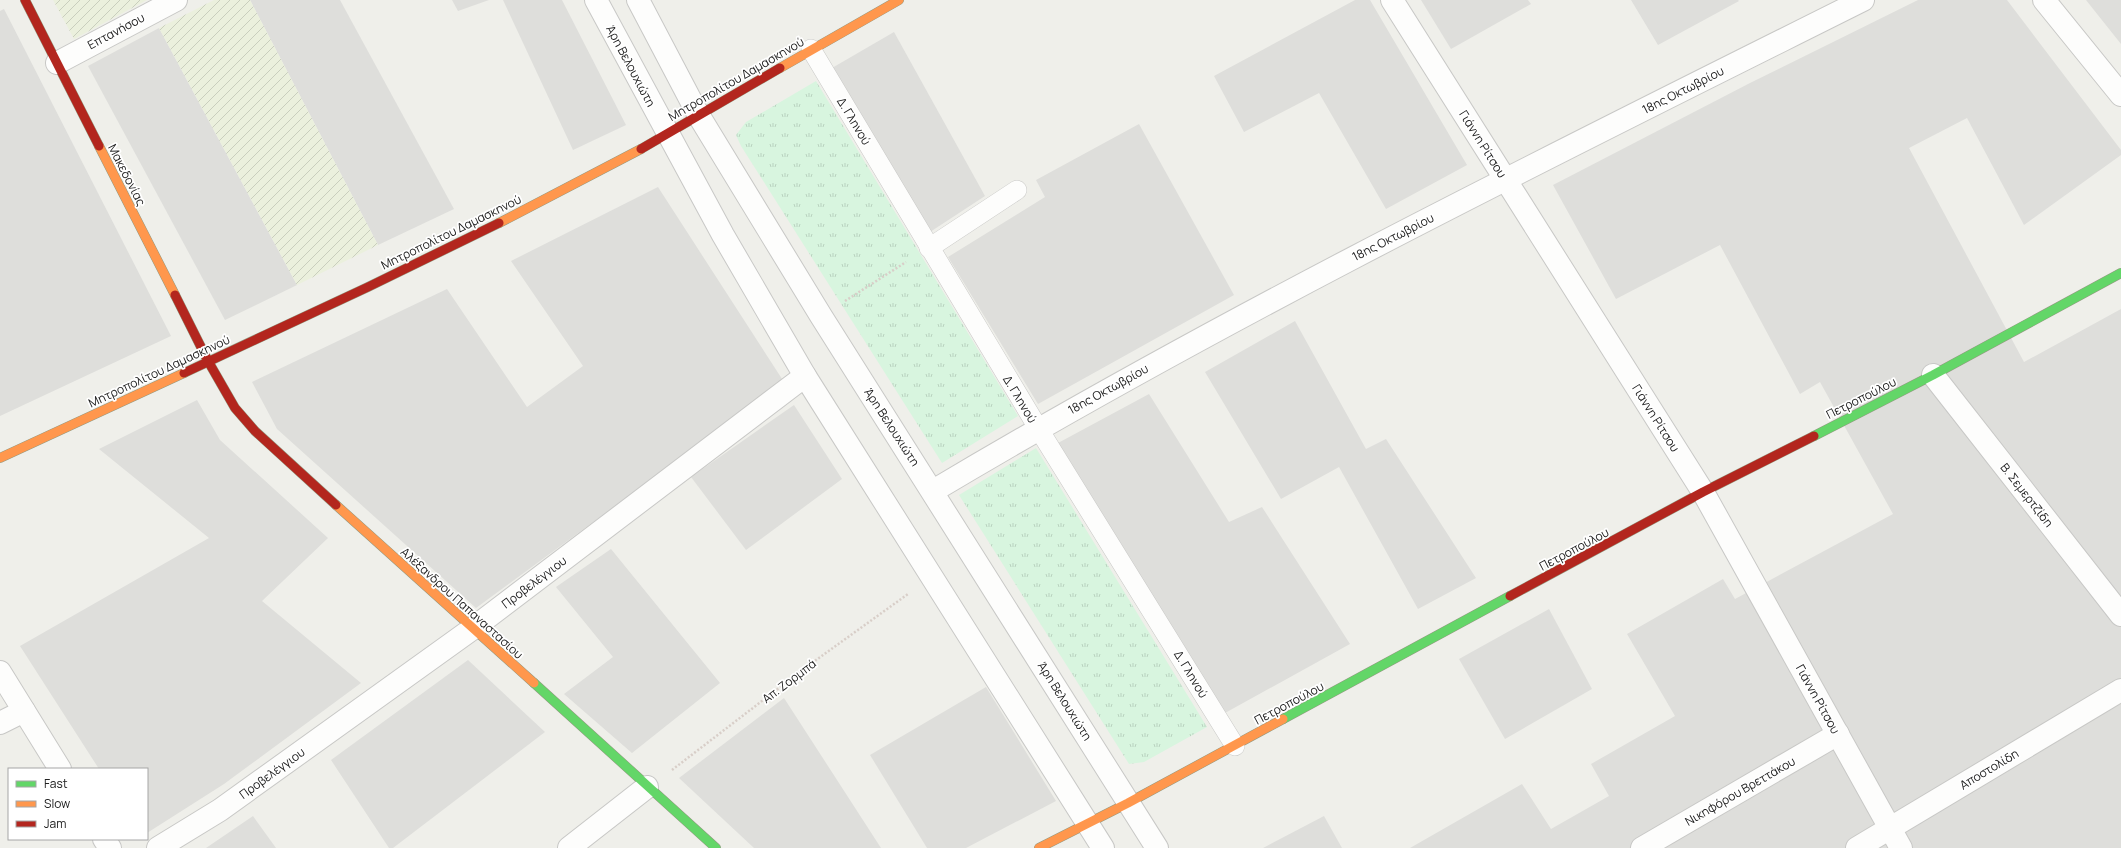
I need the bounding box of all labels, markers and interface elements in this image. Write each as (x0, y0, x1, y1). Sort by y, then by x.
street label: Επτανήσου (84, 9, 148, 53)
street label: Άρη Βελουχιώτη (602, 22, 660, 110)
street label: Μητροπολίτου Δαμασκηνού (665, 33, 807, 125)
street label: 18ης Οκτωβρίου (1639, 62, 1727, 118)
street label: Δ. Γληνού (833, 94, 875, 148)
street label: Γιάννη Ρίτσου (1455, 107, 1511, 181)
street label: Μακεδονίας (104, 141, 150, 209)
street label: Μητροπολίτου Δαμασκηνού (378, 191, 524, 273)
street label: 18ης Οκτωβρίου (1349, 209, 1437, 265)
street label: Μητροπολίτου Δαμασκηνού (86, 331, 232, 411)
street label: 18ης Οκτωβρίου (1065, 360, 1151, 418)
street label: Δ. Γληνού (999, 372, 1041, 426)
street label: Πετροπούλου (1823, 373, 1899, 423)
street label: Γιάννη Ρίτσου (1628, 381, 1684, 455)
street label: Άρη Βελουχιώτη (860, 385, 924, 469)
street label: Β. Σεμερτζίδη (1997, 459, 2057, 531)
street label: Πετροπούλου (1536, 524, 1612, 574)
street label: Αλέξανδρου Παπαναστασίου (397, 543, 527, 663)
street label: Προβελέγγιου (498, 552, 570, 612)
street label: Δ. Γληνού (1170, 647, 1212, 701)
street label: Απ. Ζορμπά (758, 655, 820, 707)
street label: Άρη Βελουχιώτη (1034, 658, 1096, 744)
street label: Γιάννη Ρίτσου (1792, 661, 1844, 737)
street label: Πετροπούλου (1251, 678, 1327, 728)
street label: Προβελέγγιου (236, 743, 308, 803)
street label: Αποστολίδη (1956, 745, 2022, 793)
street label: Νικηφόρου Βρεττάκου (1682, 752, 1798, 830)
legend (8, 768, 148, 840)
text: Fast (44, 775, 68, 792)
text: Slow (44, 795, 70, 812)
text: Jam (44, 815, 66, 832)

